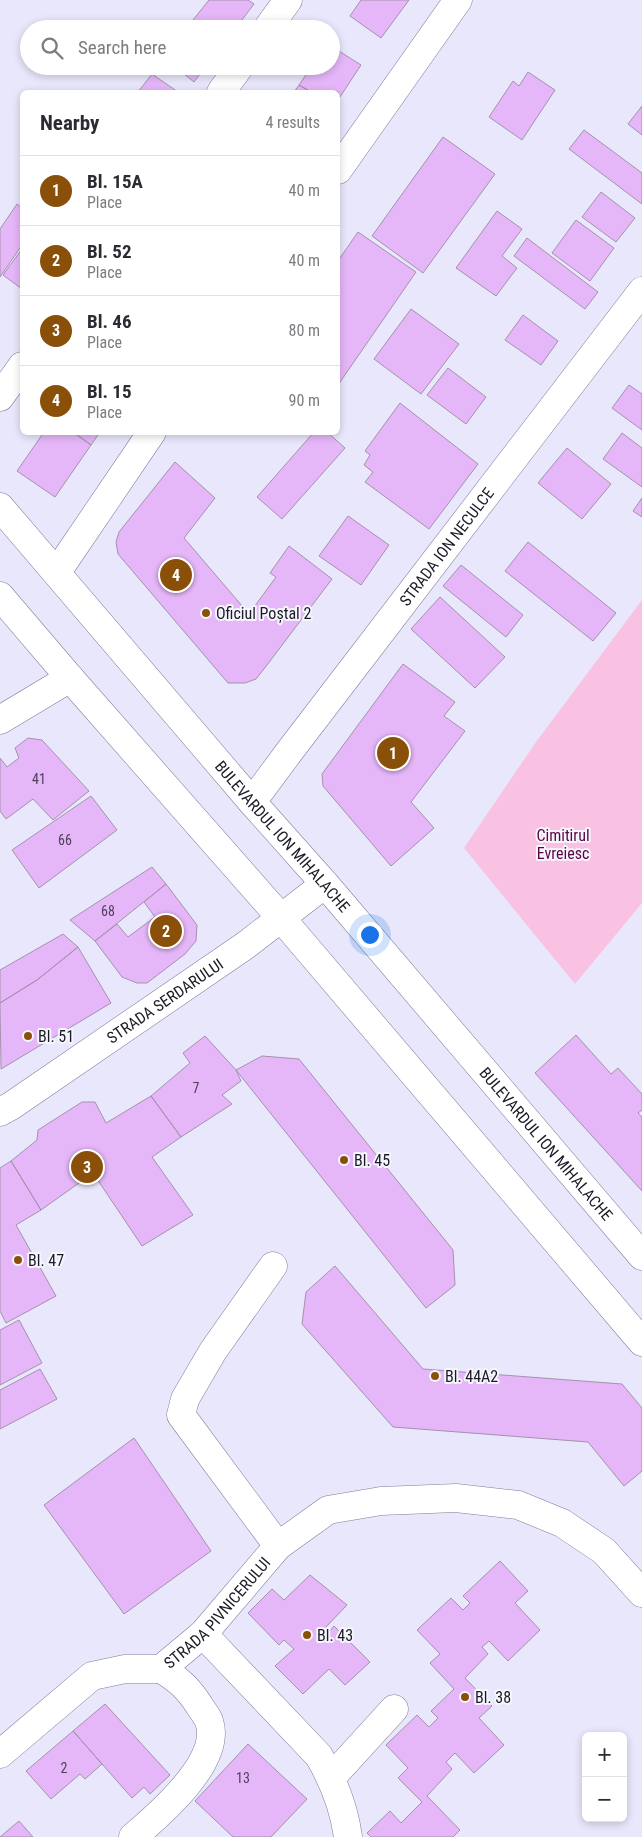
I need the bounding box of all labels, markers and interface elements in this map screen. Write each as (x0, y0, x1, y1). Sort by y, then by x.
search box (20, 20, 340, 75)
icon: search (38, 34, 66, 62)
text: Search here (78, 36, 166, 59)
text: Nearby (40, 111, 99, 135)
text: 4 results (265, 113, 320, 132)
text: Bl. 15A (87, 170, 143, 193)
text: 1 (52, 181, 60, 200)
text: 40 m (288, 181, 320, 200)
text: Place (87, 193, 122, 212)
text: Bl. 52 (87, 240, 132, 263)
text: 2 (52, 251, 60, 270)
text: 40 m (288, 251, 320, 270)
text: Place (87, 263, 122, 282)
text: Bl. 46 (87, 310, 132, 333)
text: 3 (52, 321, 60, 340)
text: 80 m (288, 321, 320, 340)
text: Place (87, 333, 122, 352)
text: Bl. 15 (87, 380, 132, 403)
text: 4 (52, 391, 60, 410)
text: 90 m (288, 391, 320, 410)
text: Place (87, 403, 122, 422)
street label: STRADA ION NECULCE (395, 484, 498, 609)
pin: 4 (160, 556, 192, 594)
place label: Oficiul Poștal 2 (216, 604, 311, 624)
marker: Oficiul Poștal 2 (200, 607, 212, 619)
pin: 1 (377, 734, 409, 772)
street label: BULEVARDUL ION MIHALACHE (211, 757, 354, 916)
house number: 41 (32, 771, 46, 787)
park label: Cimitirul Evreiesc (536, 826, 590, 863)
house number: 66 (58, 832, 72, 848)
house number: 68 (101, 903, 115, 919)
pin: 2 (150, 912, 182, 950)
your location (357, 922, 383, 948)
street label: STRADA SERDARULUI (103, 954, 227, 1047)
place label: Bl. 51 (38, 1027, 74, 1046)
marker: Bl. 51 (22, 1030, 34, 1042)
street label: BULEVARDUL ION MIHALACHE (476, 1063, 617, 1224)
house number: 7 (193, 1080, 200, 1096)
pin: 3 (71, 1148, 103, 1186)
place label: Bl. 45 (354, 1151, 390, 1170)
marker: Bl. 45 (338, 1154, 350, 1166)
place label: Bl. 47 (28, 1251, 64, 1270)
marker: Bl. 47 (12, 1254, 24, 1266)
place label: Bl. 44A2 (445, 1367, 498, 1386)
marker: Bl. 44A2 (429, 1370, 441, 1382)
street label: STRADA PIVNICERULUI (160, 1553, 274, 1672)
place label: Bl. 43 (317, 1626, 353, 1645)
marker: Bl. 43 (301, 1629, 313, 1641)
place label: Bl. 38 (475, 1688, 511, 1707)
marker: Bl. 38 (459, 1691, 471, 1703)
map controls (582, 1732, 627, 1822)
button: + (582, 1732, 627, 1777)
house number: 2 (61, 1760, 68, 1776)
house number: 13 (236, 1770, 250, 1786)
button: − (582, 1777, 627, 1822)

